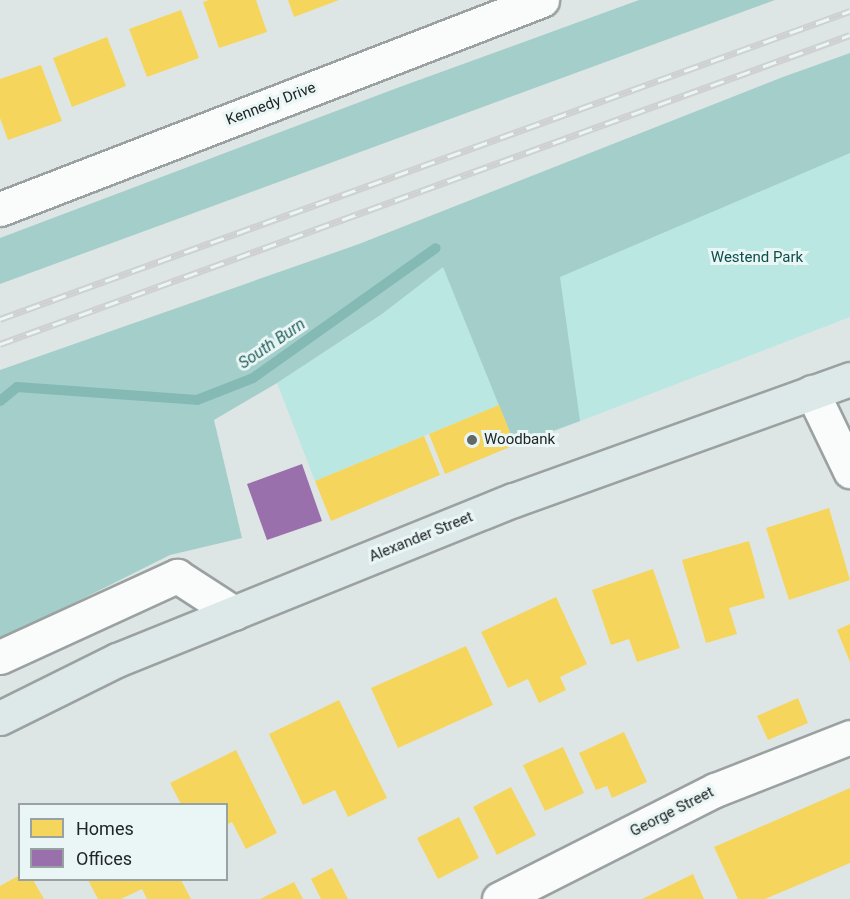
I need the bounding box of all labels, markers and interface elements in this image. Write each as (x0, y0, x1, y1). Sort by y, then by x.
street label: Kennedy Drive (224, 79, 318, 129)
park label: Westend Park (711, 249, 803, 267)
water label: South Burn (235, 315, 309, 373)
place label: Woodbank (484, 431, 555, 449)
marker: Woodbank (465, 433, 479, 447)
street label: Alexander Street (367, 508, 475, 566)
street label: George Street (627, 783, 717, 841)
legend (18, 803, 228, 881)
text: Homes (76, 818, 134, 839)
text: Offices (76, 848, 132, 869)

